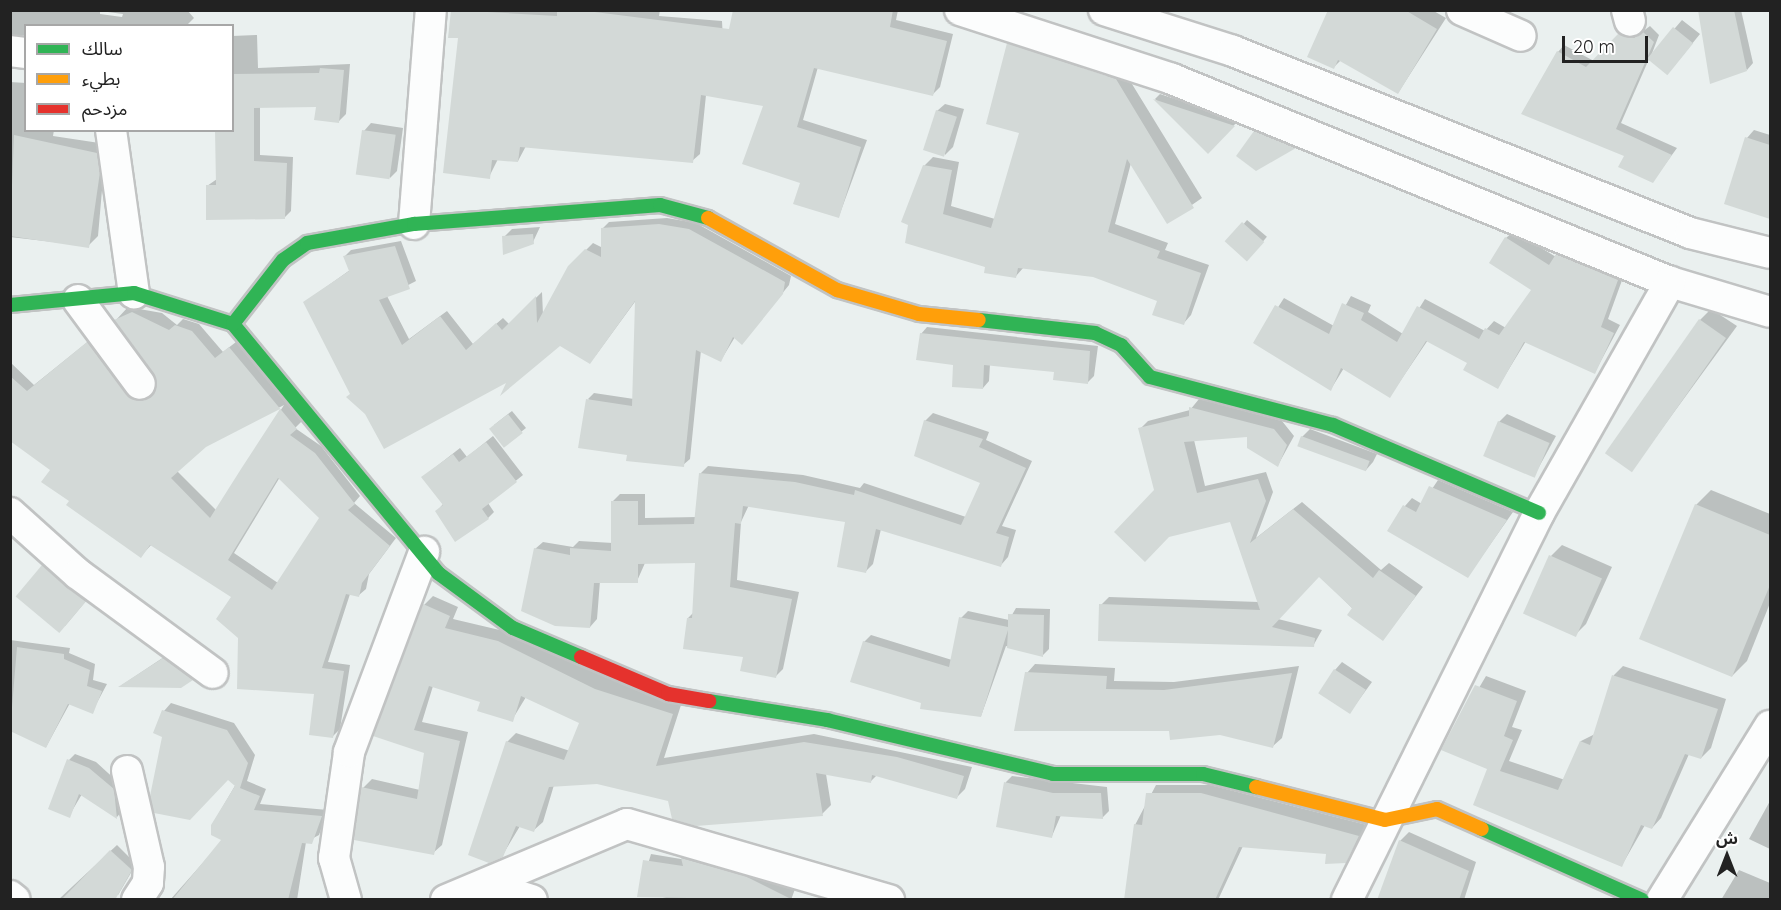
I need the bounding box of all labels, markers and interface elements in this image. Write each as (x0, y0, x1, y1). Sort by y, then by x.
legend (24, 24, 234, 132)
scale bar (1565, 24, 1650, 62)
text: 20 m (1573, 35, 1615, 58)
text: سالك (82, 37, 123, 60)
text: بطيء (82, 67, 120, 90)
text: مزدحم (82, 97, 127, 120)
north arrow (1697, 826, 1757, 886)
text: ش (1716, 828, 1738, 848)

